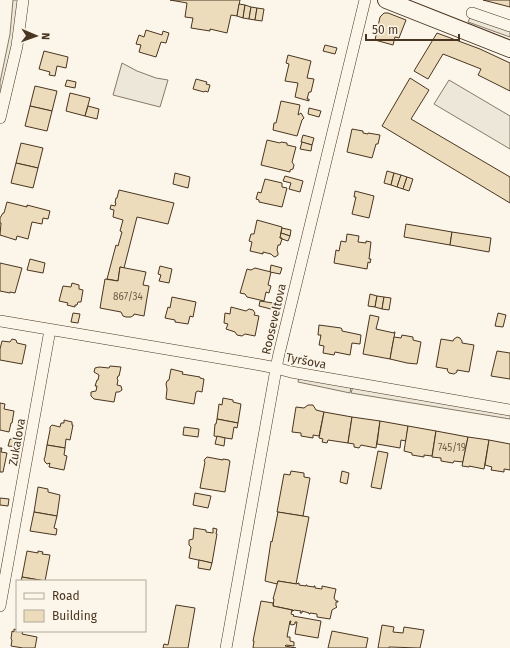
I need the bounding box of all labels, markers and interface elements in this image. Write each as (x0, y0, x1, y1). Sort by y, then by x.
north arrow (16, 16, 56, 56)
scale bar (366, 16, 459, 42)
text: 50 m (372, 23, 398, 37)
text: N (39, 32, 52, 40)
street label: Rooseveltova (259, 282, 289, 356)
house number: 867/34 (113, 291, 144, 303)
street label: Tyršova (285, 350, 327, 372)
street label: Zukalova (6, 417, 28, 467)
house number: 745/19 (438, 442, 466, 454)
legend (16, 580, 146, 632)
text: Road (52, 589, 80, 603)
text: Building (52, 609, 98, 623)

